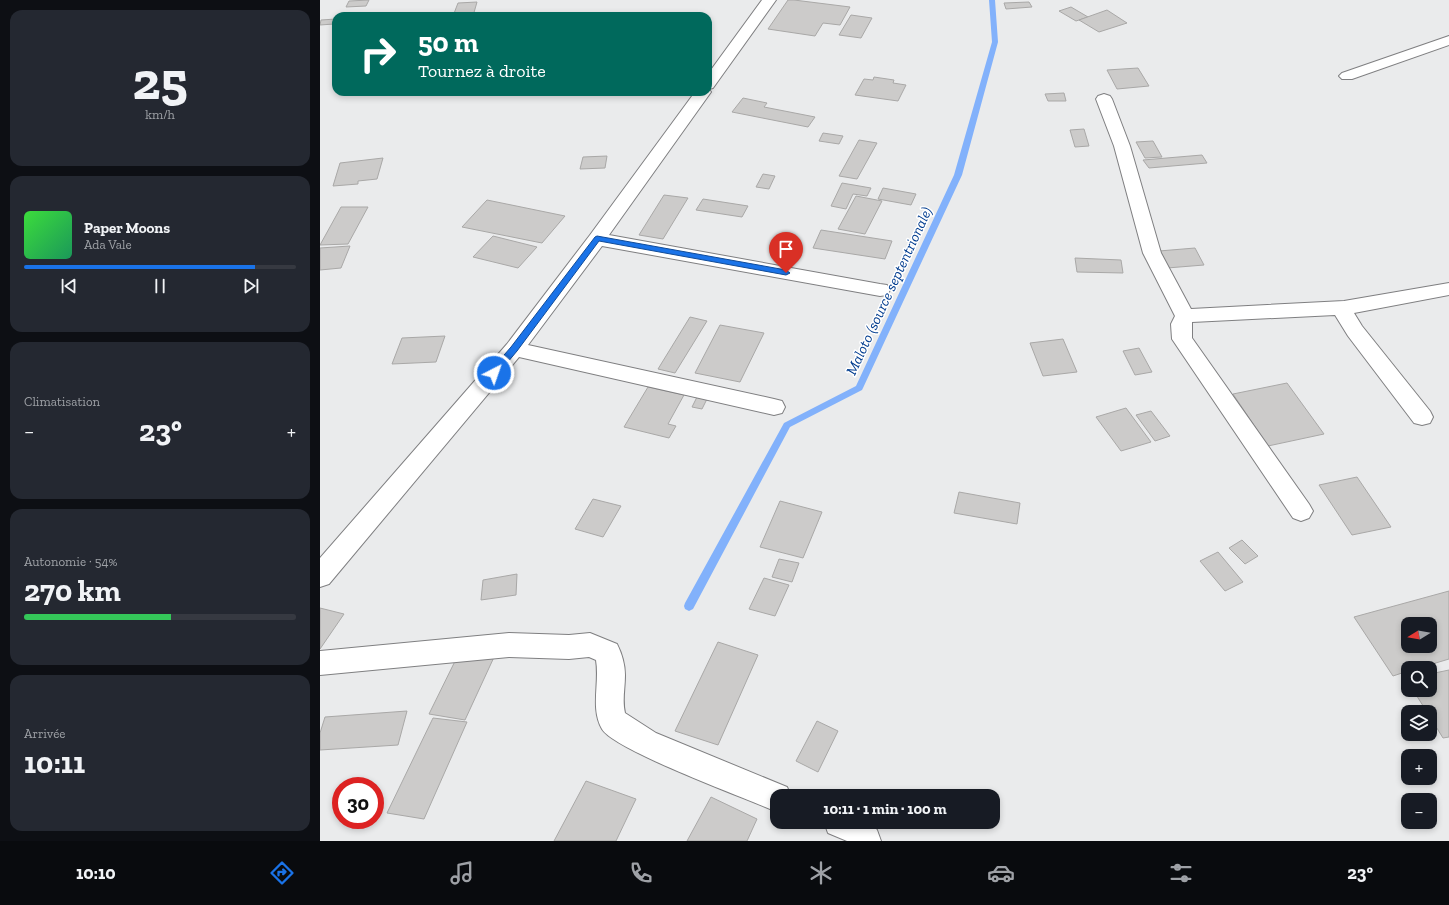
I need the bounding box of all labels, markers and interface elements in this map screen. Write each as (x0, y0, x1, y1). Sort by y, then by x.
text: 50 m (418, 26, 479, 59)
icon: right (352, 28, 404, 80)
text: 25 (132, 50, 188, 112)
text: Tournez à droite (418, 60, 546, 82)
text: km/h (145, 107, 175, 122)
water label: Maloto (source septentrionale) (842, 204, 936, 378)
text: Paper Moons (84, 219, 170, 237)
pin (769, 232, 803, 273)
text: Ada Vale (84, 237, 132, 252)
icon: arrive (775, 238, 797, 260)
icon: previous (58, 275, 80, 297)
icon: pause (149, 275, 171, 297)
icon: next (240, 275, 262, 297)
position arrow (473, 352, 515, 394)
text: Climatisation (24, 394, 100, 409)
text: 23° (139, 413, 182, 449)
text: − (24, 418, 34, 445)
text: + (287, 418, 296, 445)
text: Autonomie · 54% (24, 554, 117, 569)
text: 270 km (24, 573, 121, 609)
north arrow (1401, 617, 1437, 653)
map controls (1401, 617, 1437, 829)
button: search (1401, 661, 1437, 697)
button: layers (1401, 705, 1437, 741)
text: Arrivée (24, 726, 65, 741)
text: 10:11 (24, 745, 85, 781)
button: + (1401, 749, 1437, 785)
speed limit sign: 30 (332, 777, 384, 829)
button: − (1401, 793, 1437, 829)
text: 10:11 · 1 min · 100 m (823, 800, 947, 818)
icon: directions (268, 859, 296, 887)
icon: music (448, 859, 476, 887)
icon: phone (627, 859, 655, 887)
icon: climate (807, 859, 835, 887)
icon: car (987, 859, 1015, 887)
icon: filters (1167, 859, 1195, 887)
text: 10:10 (76, 862, 116, 884)
text: 23° (1347, 862, 1373, 884)

